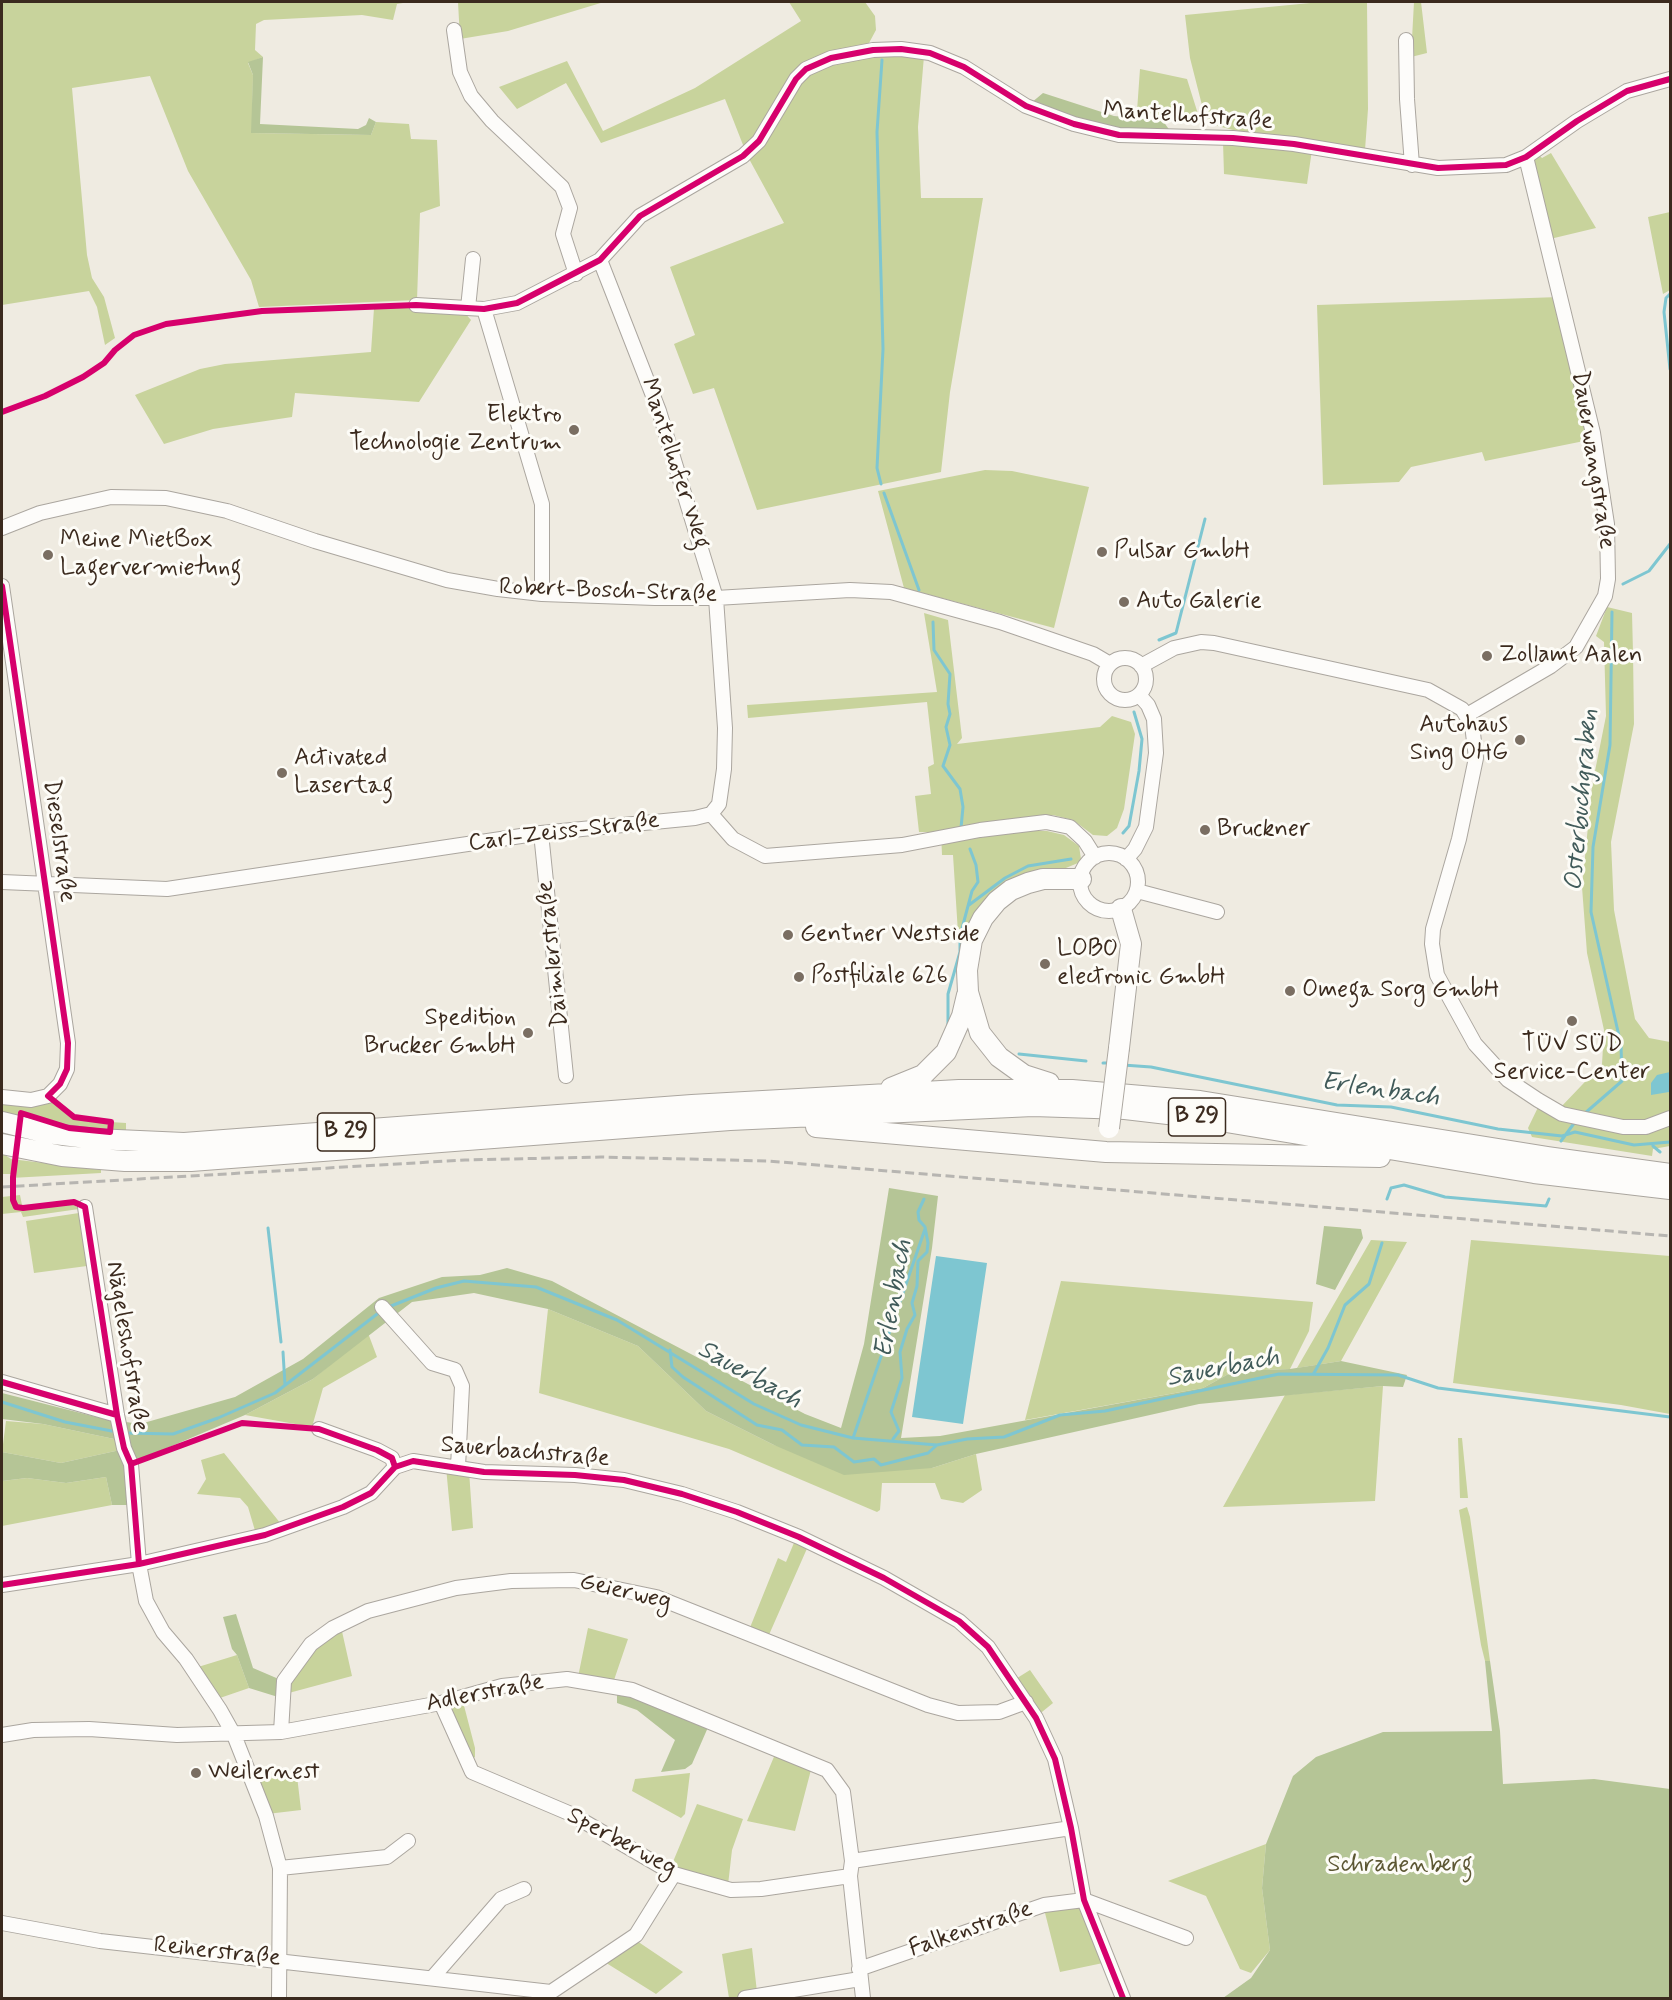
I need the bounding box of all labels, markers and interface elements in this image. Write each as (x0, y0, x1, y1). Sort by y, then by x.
street label: Mantelhofstraße (1102, 97, 1274, 137)
street label: Dauerwangstraße (1564, 369, 1620, 551)
street label: Mantelhofer Weg (633, 375, 715, 553)
place label: Elektro Technologie Zentrum (349, 402, 562, 458)
marker: Elektro Technologie Zentrum (567, 423, 581, 437)
place label: Meine MietBox Lagervermietung (60, 527, 241, 583)
place label: Pulsar GmbH (1114, 538, 1250, 566)
marker: Pulsar GmbH (1095, 545, 1109, 559)
marker: Meine MietBox Lagervermietung (41, 548, 55, 562)
street label: Robert-Bosch-Straße (498, 574, 718, 610)
place label: Auto Galerie (1136, 588, 1262, 616)
marker: Auto Galerie (1117, 595, 1131, 609)
place label: Zollamt Aalen (1499, 642, 1642, 670)
marker: Zollamt Aalen (1480, 649, 1494, 663)
water label: Osterbuchgraben (1559, 708, 1607, 892)
place label: Autohaus Sing OHG (1410, 712, 1508, 768)
marker: Autohaus Sing OHG (1513, 733, 1527, 747)
place label: Activated Lasertag (294, 745, 393, 801)
marker: Activated Lasertag (275, 766, 289, 780)
street label: Dieselstraße (35, 778, 81, 904)
street label: Carl-Zeiss-Straße (467, 807, 661, 859)
place label: Bruckner (1217, 816, 1310, 844)
marker: Bruckner (1198, 823, 1212, 837)
street label: Daimlerstraße (532, 879, 576, 1029)
place label: Gentner Westside (800, 921, 980, 949)
marker: Gentner Westside (781, 928, 795, 942)
place label: LOBO electronic GmbH (1057, 936, 1226, 992)
marker: LOBO electronic GmbH (1038, 957, 1052, 971)
place label: Postfiliale 626 (811, 963, 948, 991)
marker: Postfiliale 626 (792, 970, 806, 984)
place label: Omega Sorg GmbH (1302, 977, 1499, 1005)
marker: Omega Sorg GmbH (1283, 984, 1297, 998)
place label: Spedition Brucker GmbH (364, 1005, 516, 1061)
marker: TÜV SÜD Service-Center (1565, 1014, 1579, 1028)
marker: Spedition Brucker GmbH (521, 1026, 535, 1040)
place label: TÜV SÜD Service-Center (1494, 1031, 1650, 1087)
water label: Erlenbach (1319, 1067, 1441, 1115)
road number: B 29 (1168, 1098, 1226, 1136)
road number: B 29 (318, 1113, 374, 1151)
water label: Erlenbach (869, 1238, 921, 1360)
street label: Nägeleshofstraße (98, 1260, 154, 1434)
water label: Sauerbach (691, 1335, 807, 1417)
water label: Sauerbach (1164, 1343, 1282, 1395)
street label: Sauerbachstraße (439, 1431, 611, 1475)
street label: Geierweg (576, 1568, 674, 1618)
street label: Adlerstraße (424, 1668, 546, 1720)
place label: Weilernest (208, 1759, 320, 1787)
marker: Weilernest (189, 1766, 203, 1780)
street label: Sperberweg (561, 1802, 681, 1884)
park label: Schradenberg (1327, 1852, 1473, 1880)
street label: Falkenstraße (905, 1895, 1037, 1965)
street label: Reiherstraße (152, 1932, 282, 1974)

